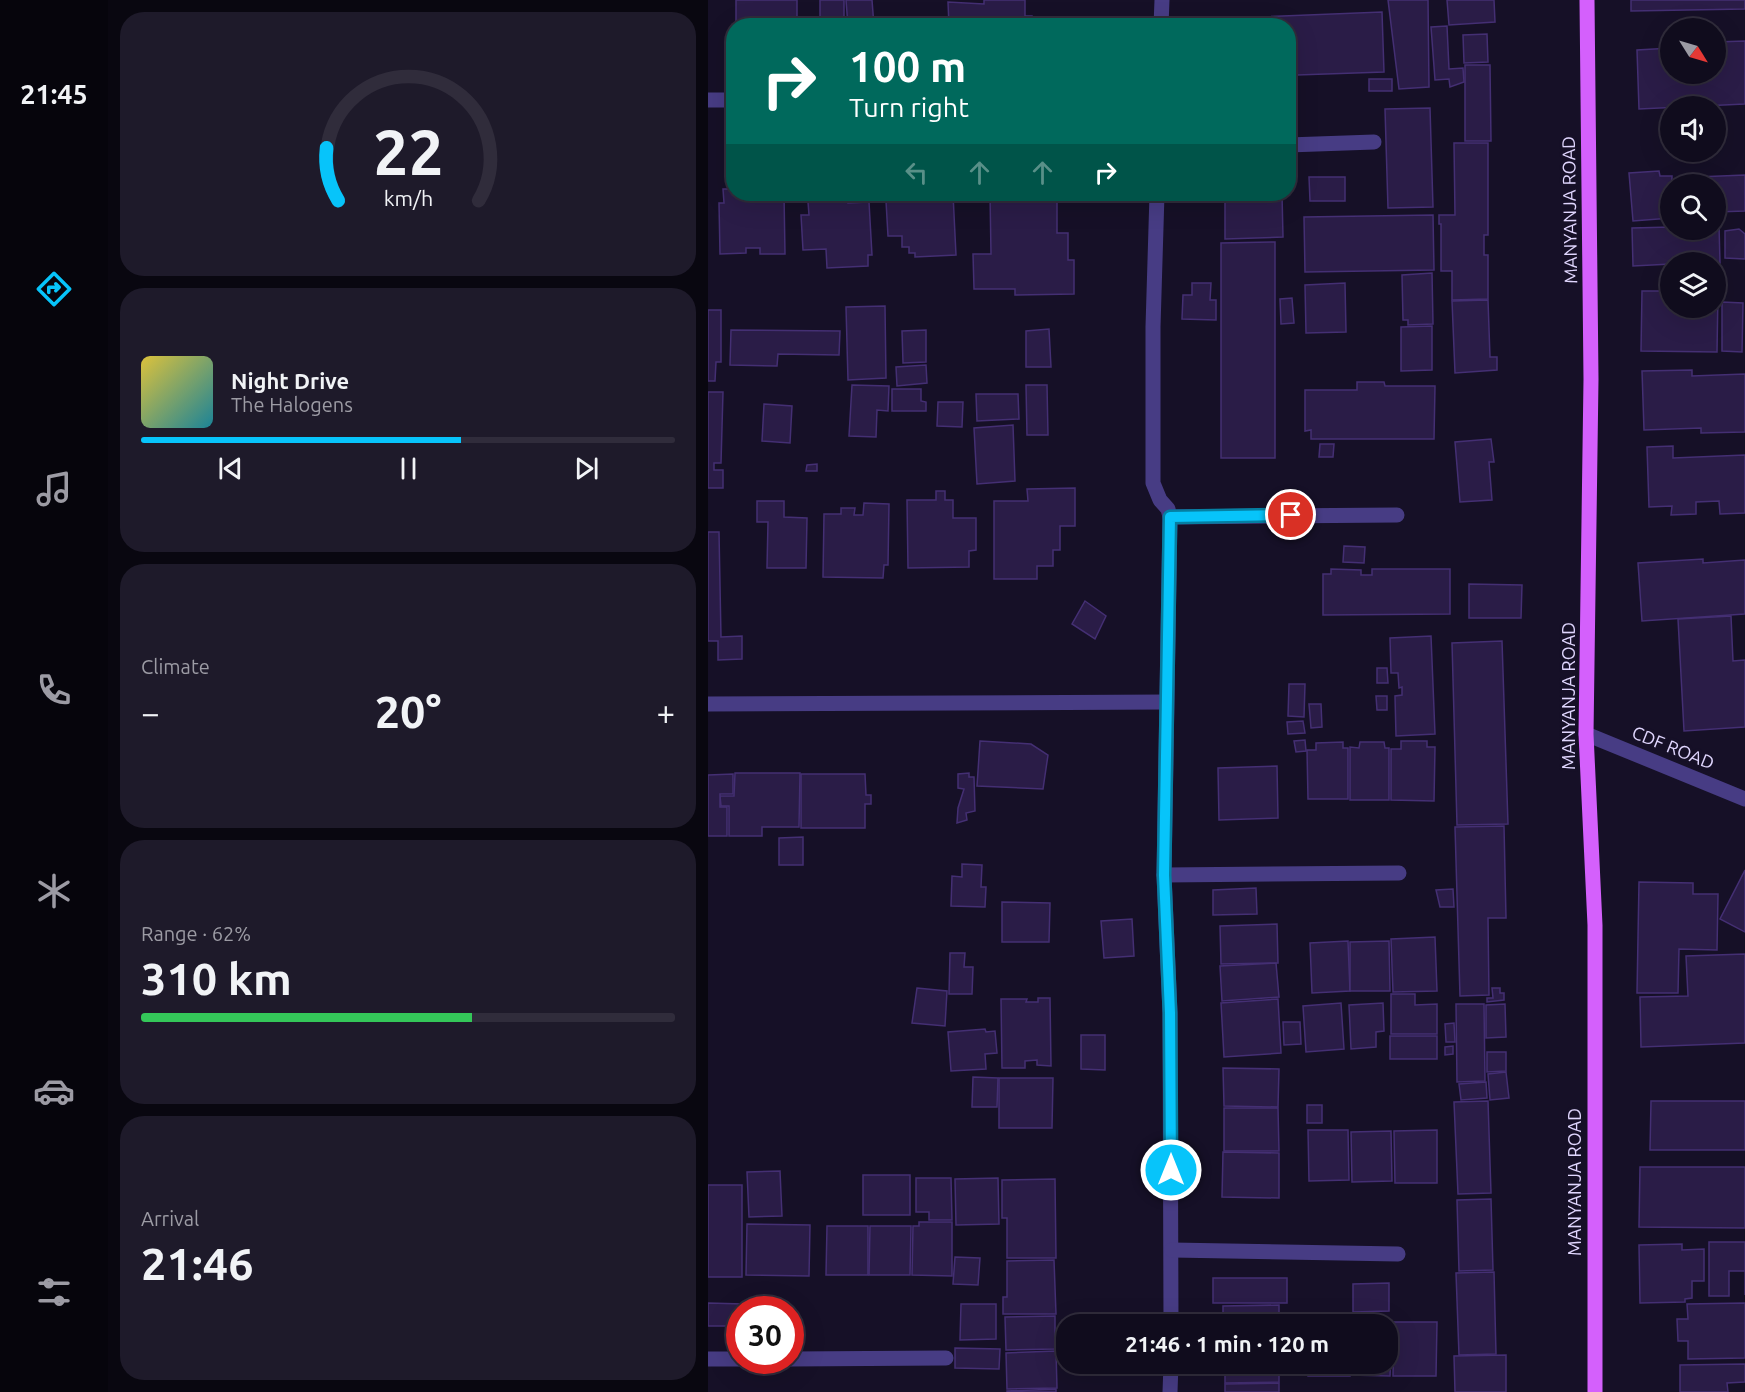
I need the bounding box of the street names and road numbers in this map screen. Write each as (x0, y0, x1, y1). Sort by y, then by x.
street label: MANYANJA ROAD (1558, 136, 1580, 284)
street label: MANYANJA ROAD (1558, 622, 1578, 770)
street label: CDF ROAD (1629, 722, 1717, 773)
street label: MANYANJA ROAD (1564, 1108, 1584, 1256)

